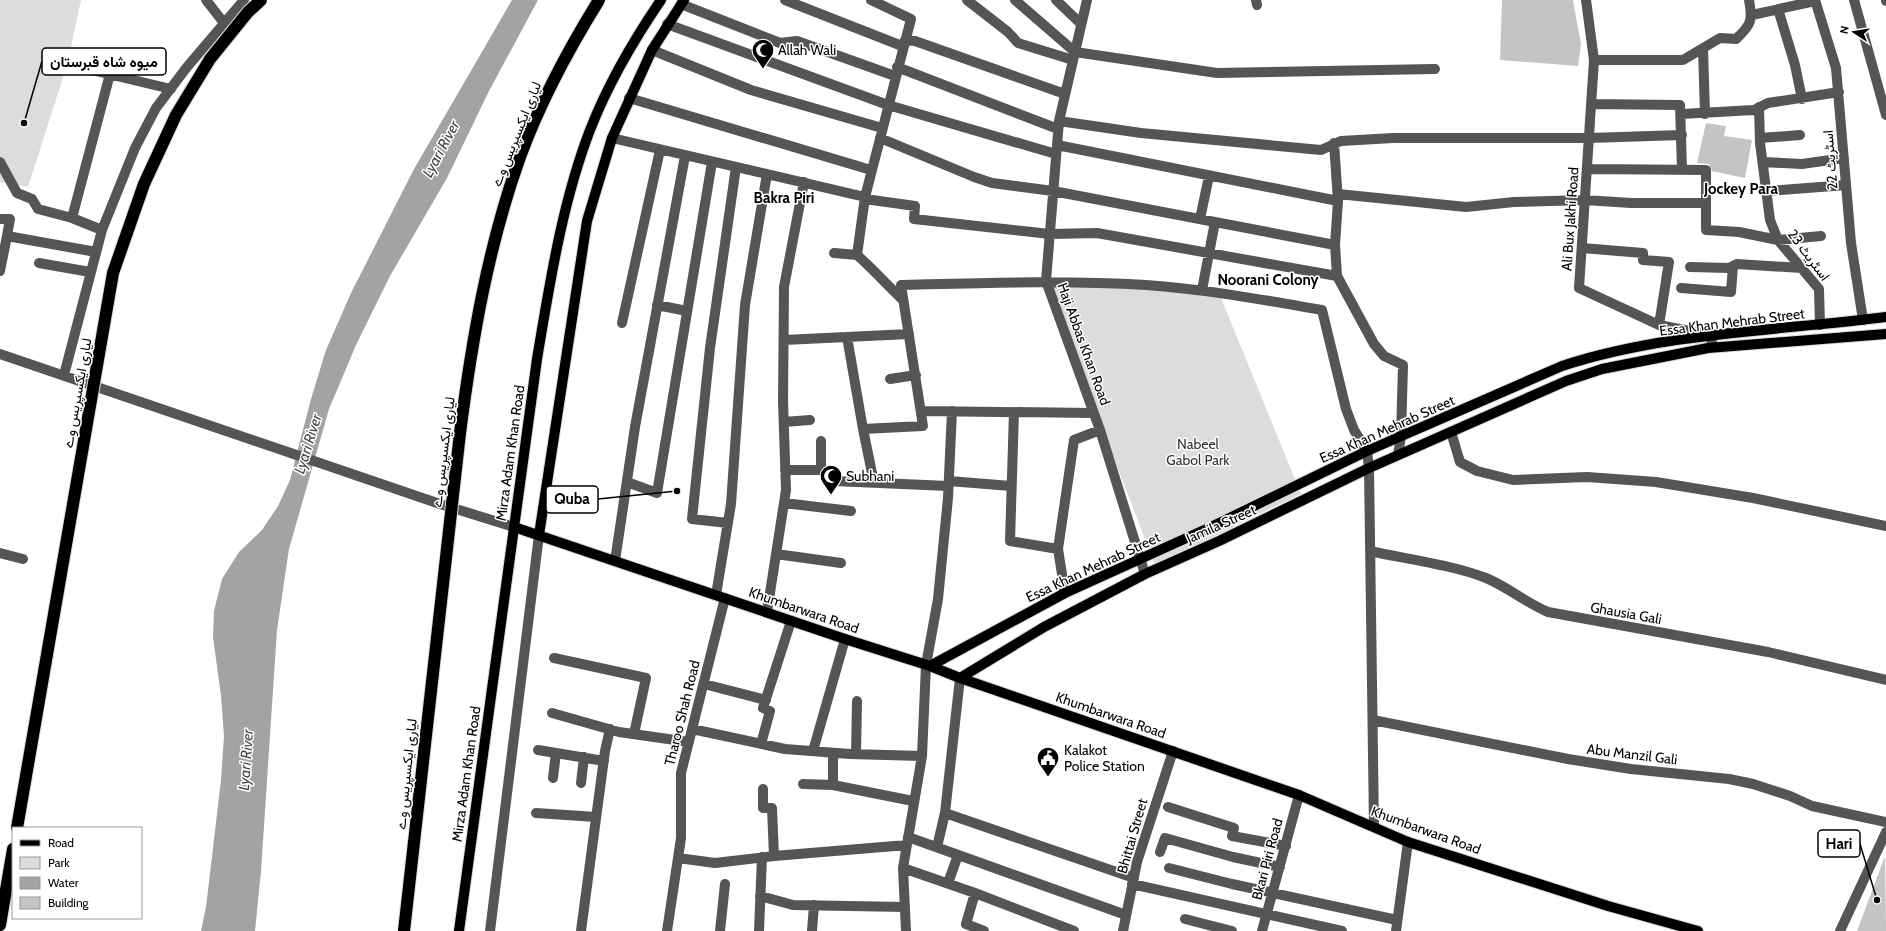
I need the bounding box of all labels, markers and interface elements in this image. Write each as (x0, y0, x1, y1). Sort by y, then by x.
north arrow (1834, 12, 1874, 52)
text: N (1837, 25, 1852, 35)
mosque icon: Allah Wali (750, 37, 776, 70)
place label: Allah Wali (778, 41, 836, 59)
callout: میوہ شاہ قبرستان (42, 48, 166, 75)
text: میوہ شاہ قبرستان (50, 53, 158, 71)
street label: لیاری ایکسپریس وے (487, 79, 546, 189)
water label: Lyari River (419, 116, 464, 180)
street label: اسٹریٹ 22 (1818, 130, 1842, 190)
street label: Ali Bux Jakhi Road (1557, 167, 1583, 271)
district label: Jockey Para (1703, 180, 1779, 198)
district label: Bakra Piri (754, 189, 814, 207)
street label: اسٹریٹ 23 (1784, 226, 1834, 284)
district label: Noorani Colony (1217, 271, 1320, 289)
street label: Haji Abbas Khan Road (1053, 280, 1115, 408)
street label: Essa Khan Mehrab Street (1658, 304, 1806, 340)
street label: لیاری ایکسپریس وے (58, 336, 97, 450)
street label: Mirza Adam Khan Road (492, 384, 528, 522)
street label: Essa Khan Mehrab Street (1317, 391, 1458, 467)
street label: لیاری ایکسپریس وے (427, 396, 460, 509)
water label: Lyari River (290, 411, 326, 476)
park label: Nabeel Gabol Park (1166, 435, 1230, 469)
mosque icon: Subhani (818, 463, 844, 496)
place label: Subhani (846, 467, 894, 485)
callout: Quba (546, 486, 598, 513)
text: Quba (554, 490, 590, 508)
street label: Jamila Street (1182, 501, 1259, 548)
street label: Essa Khan Mehrab Street (1023, 528, 1163, 606)
street label: Khumbarwara Road (747, 583, 861, 637)
street label: Ghausia Gali (1589, 598, 1663, 628)
street label: Tharoo Shah Road (660, 658, 704, 768)
street label: Khumbarwara Road (1054, 688, 1168, 742)
street label: Mirza Adam Khan Road (448, 705, 484, 843)
street label: لیاری ایکسپریس وے (391, 718, 422, 831)
water label: Lyari River (235, 727, 257, 791)
street label: Abu Manzil Gali (1586, 740, 1678, 768)
place label: Kalakot Police Station (1064, 741, 1145, 775)
public building icon: Kalakot Police Station (1035, 745, 1061, 778)
street label: Bhittai Street (1113, 796, 1151, 876)
street label: Khumbarwara Road (1369, 802, 1483, 858)
street label: Bkari Piri Road (1247, 816, 1287, 902)
legend (12, 827, 142, 919)
callout: Hari (1818, 830, 1860, 857)
text: Road (48, 835, 74, 850)
text: Hari (1826, 835, 1852, 853)
text: Park (48, 855, 70, 870)
text: Water (48, 875, 79, 890)
text: Building (48, 895, 90, 910)

